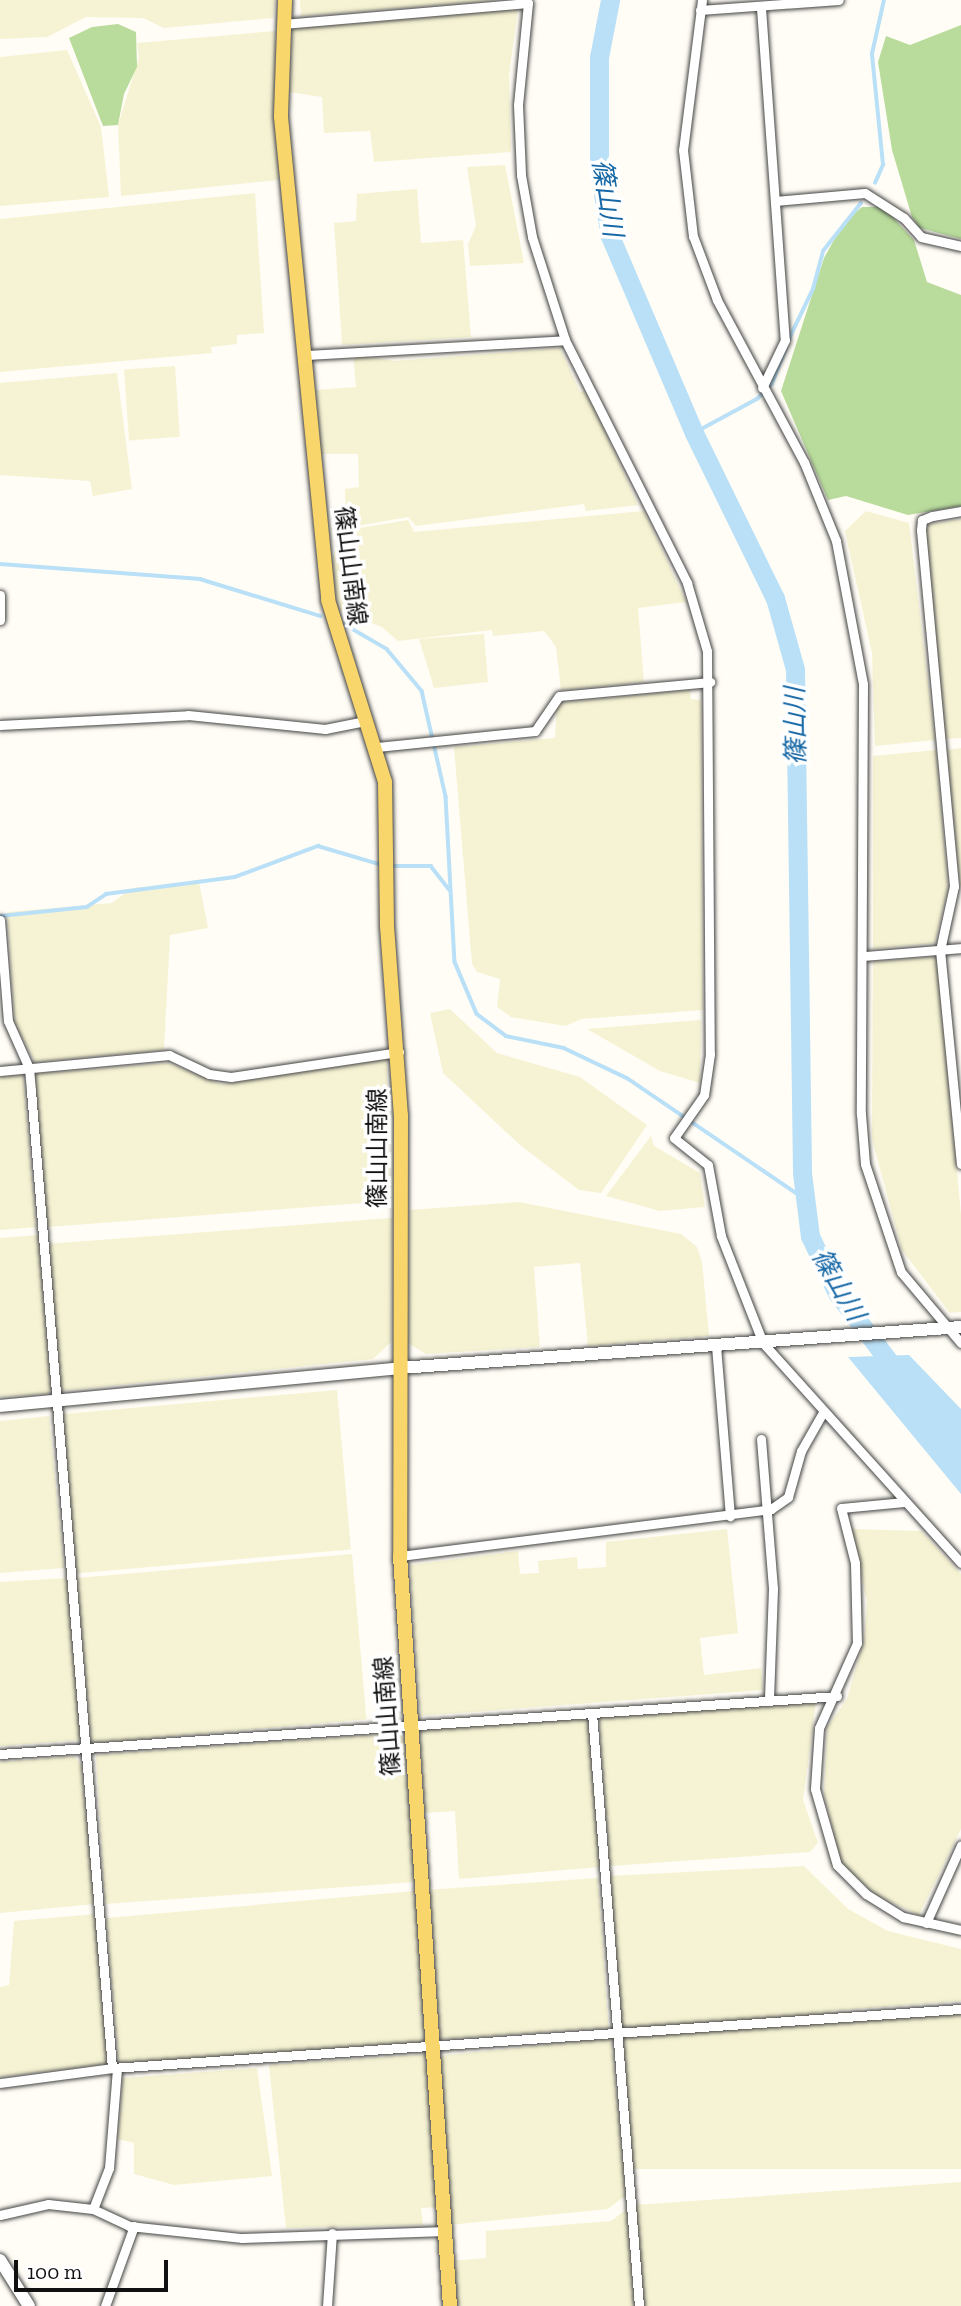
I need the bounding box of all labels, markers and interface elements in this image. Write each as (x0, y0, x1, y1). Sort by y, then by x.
water label: 篠山川 (585, 157, 629, 239)
street label: 篠山山南線 (329, 505, 373, 627)
water label: 篠山川 (780, 687, 812, 765)
street label: 篠山山南線 (363, 1088, 391, 1208)
water label: 篠山川 (805, 1243, 871, 1327)
street label: 篠山山南線 (368, 1655, 406, 1777)
scale bar (18, 2246, 172, 2290)
text: 100 m (27, 2259, 82, 2284)

